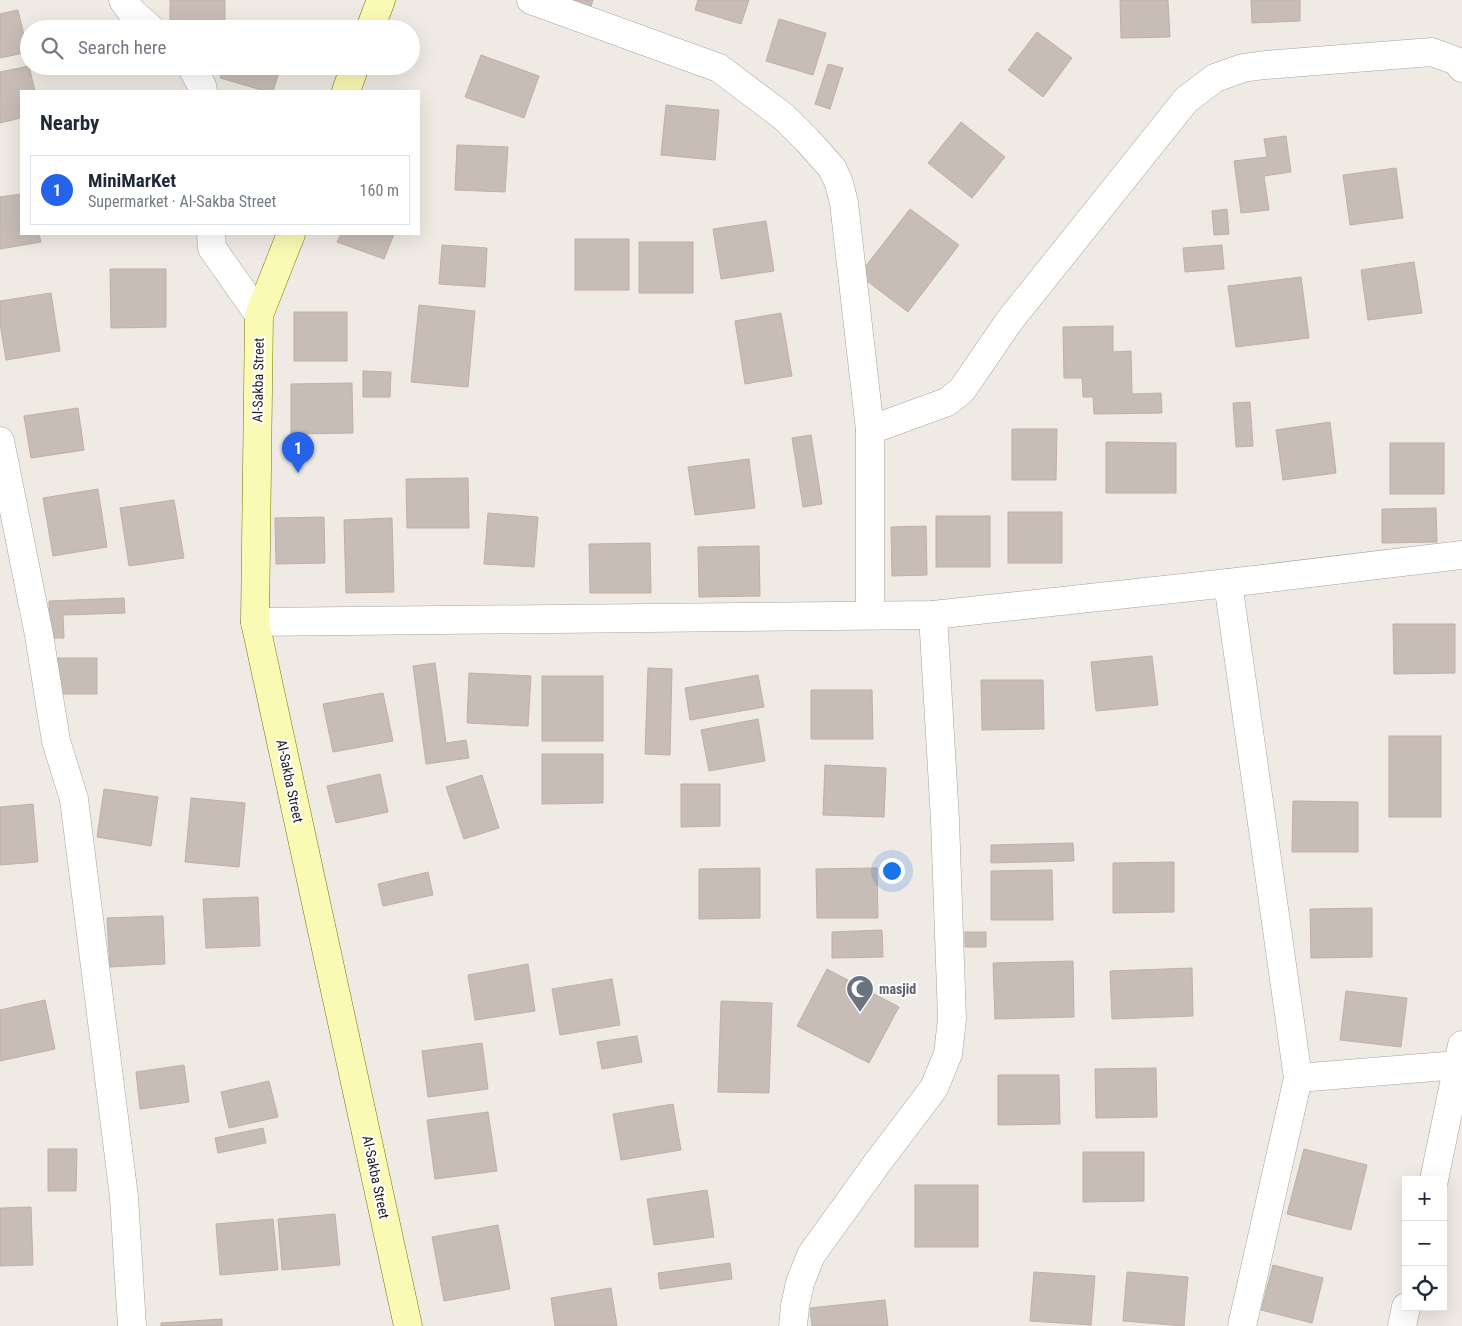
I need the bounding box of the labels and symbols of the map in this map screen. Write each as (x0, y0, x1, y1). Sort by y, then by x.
street label: Al-Sakba Street (249, 338, 267, 422)
pin: 1 (282, 432, 314, 473)
street label: Al-Sakba Street (273, 738, 307, 824)
your location (879, 858, 905, 884)
mosque icon: masjid (845, 974, 875, 1013)
place label: masjid (879, 981, 916, 997)
street label: Al-Sakba Street (359, 1134, 393, 1220)

